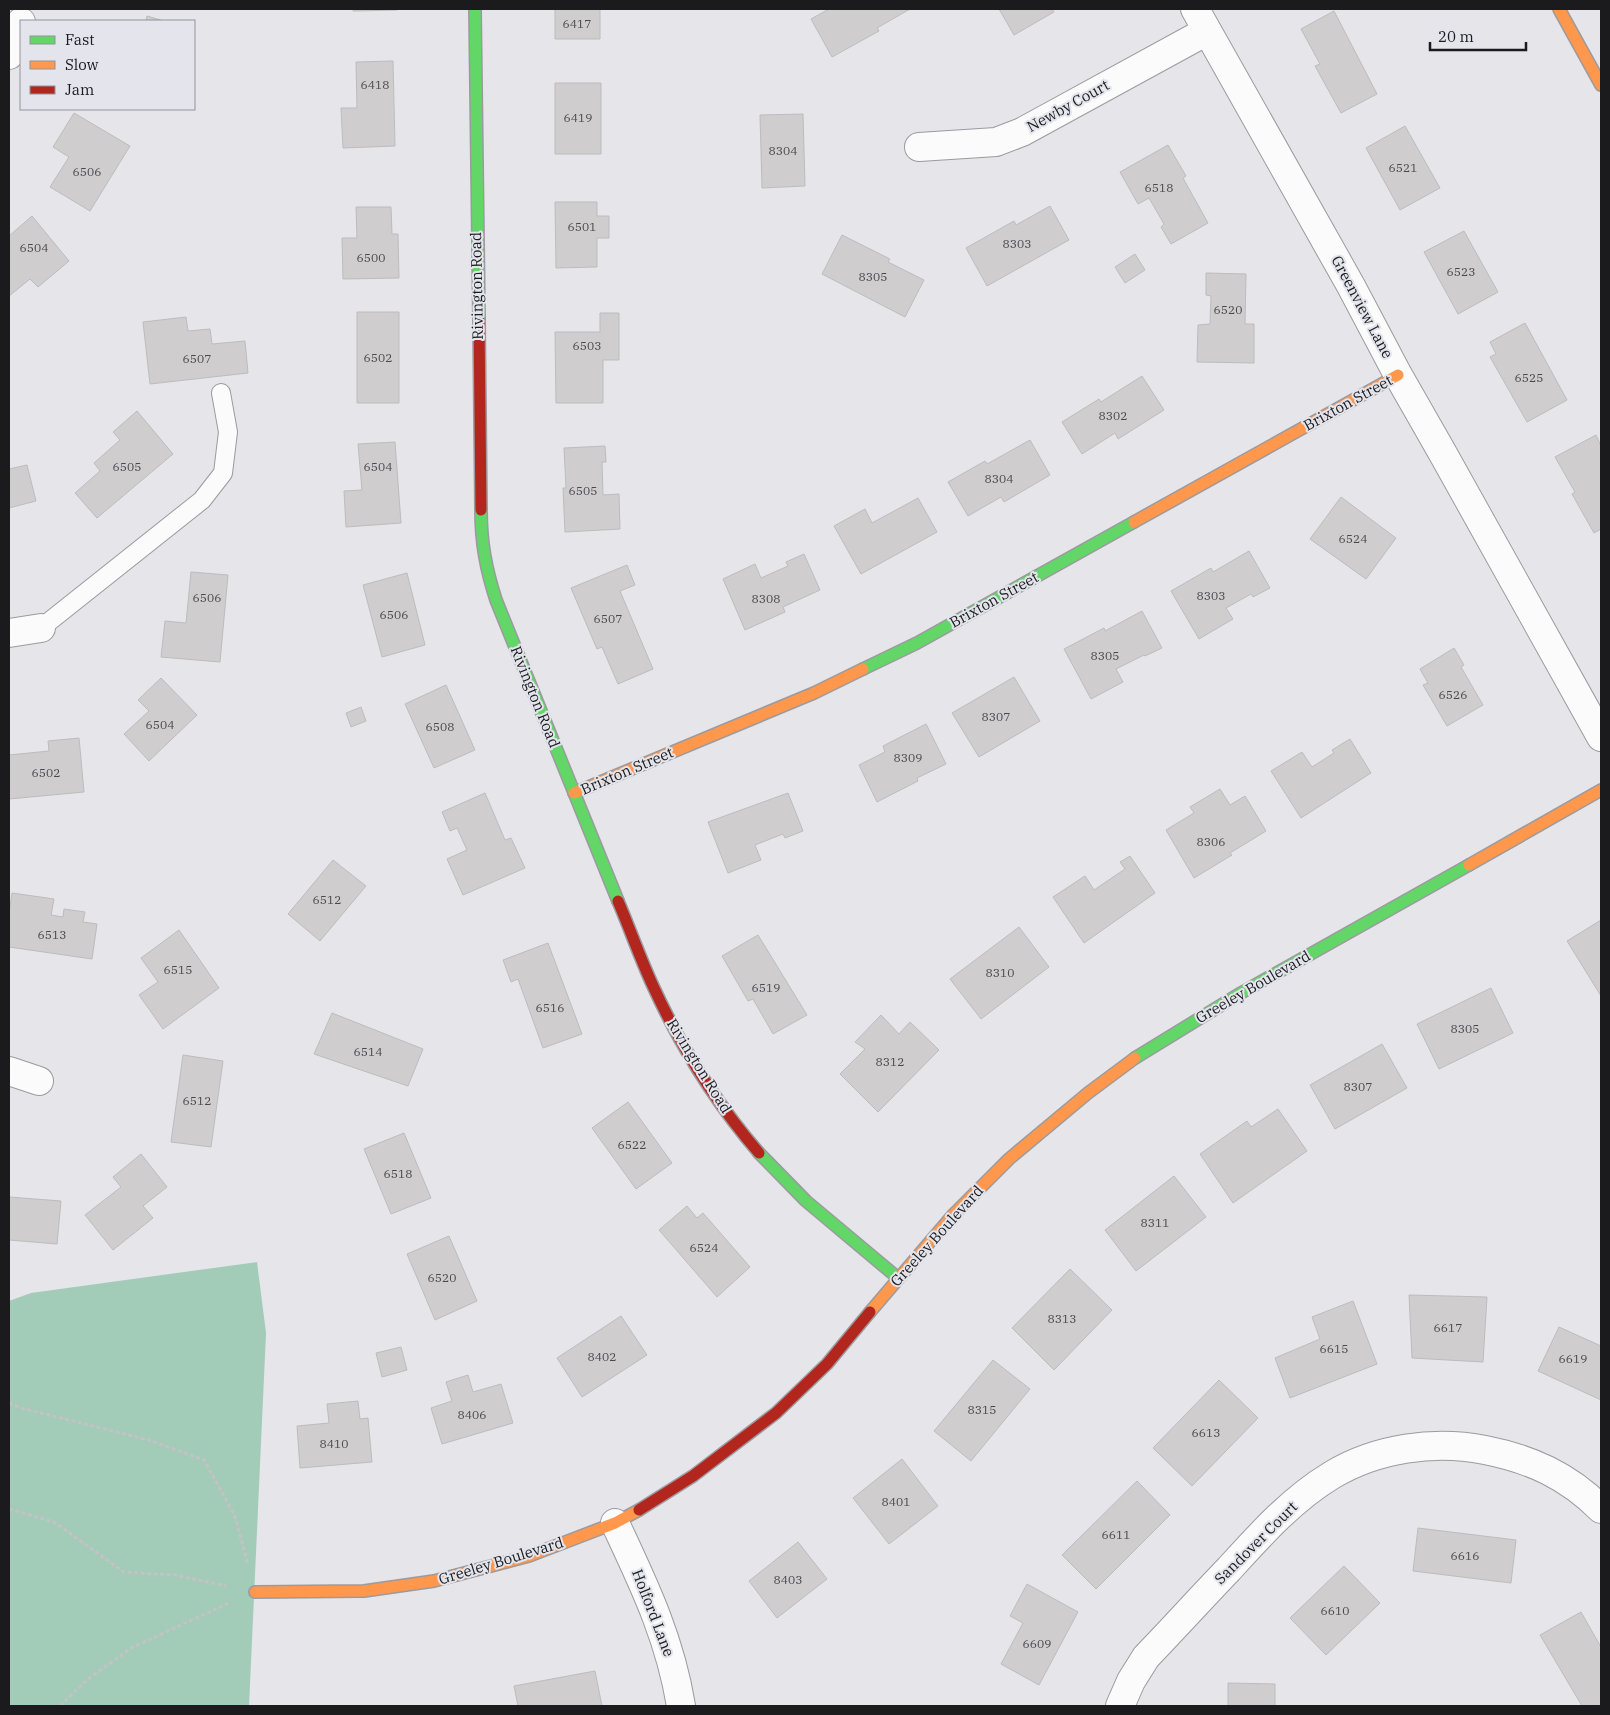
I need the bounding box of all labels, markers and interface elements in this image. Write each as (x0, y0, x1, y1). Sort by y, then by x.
house number: 6417 (563, 16, 591, 31)
legend (20, 20, 195, 110)
scale bar (1430, 20, 1526, 52)
text: 20 m (1438, 27, 1474, 46)
text: Fast (65, 30, 95, 49)
text: Slow (65, 55, 99, 74)
street label: Newby Court (1023, 75, 1112, 136)
house number: 6418 (361, 77, 389, 92)
text: Jam (65, 80, 94, 99)
house number: 6419 (564, 110, 592, 125)
house number: 8304 (769, 143, 797, 158)
house number: 6521 (1389, 160, 1417, 175)
house number: 6506 (73, 164, 101, 179)
house number: 6518 (1145, 180, 1173, 195)
house number: 6501 (568, 219, 596, 234)
street label: Rivington Road (466, 232, 487, 340)
house number: 8303 (1003, 236, 1031, 251)
house number: 6504 (20, 240, 48, 255)
house number: 6500 (357, 250, 385, 265)
street label: Greenview Lane (1327, 252, 1397, 361)
house number: 6523 (1447, 264, 1475, 279)
house number: 8305 (859, 269, 887, 284)
house number: 6520 (1214, 302, 1242, 317)
house number: 6503 (573, 338, 601, 353)
house number: 6502 (364, 350, 392, 365)
house number: 6507 (183, 351, 211, 366)
street label: Brixton Street (1300, 370, 1396, 435)
house number: 6525 (1515, 370, 1543, 385)
house number: 8302 (1099, 408, 1127, 423)
house number: 6505 (113, 459, 141, 474)
house number: 6504 (364, 459, 392, 474)
house number: 8304 (985, 471, 1013, 486)
house number: 6505 (569, 483, 597, 498)
house number: 6524 (1339, 531, 1367, 546)
street label: Brixton Street (946, 567, 1042, 632)
house number: 8303 (1197, 588, 1225, 603)
house number: 6506 (193, 590, 221, 605)
house number: 8308 (752, 591, 780, 606)
house number: 6506 (380, 607, 408, 622)
house number: 6507 (594, 611, 622, 626)
street label: Rivington Road (506, 643, 564, 750)
house number: 8305 (1091, 648, 1119, 663)
house number: 6526 (1439, 687, 1467, 702)
house number: 8307 (982, 709, 1010, 724)
house number: 6504 (146, 717, 174, 732)
house number: 6508 (426, 719, 454, 734)
street label: Brixton Street (578, 742, 676, 799)
house number: 8309 (894, 750, 922, 765)
house number: 6502 (32, 765, 60, 780)
house number: 8306 (1197, 834, 1225, 849)
house number: 6512 (313, 892, 341, 907)
house number: 6513 (38, 927, 66, 942)
street label: Greeley Boulevard (1192, 946, 1314, 1027)
house number: 6515 (164, 962, 192, 977)
house number: 8310 (986, 965, 1014, 980)
house number: 6519 (752, 980, 780, 995)
house number: 6516 (536, 1000, 564, 1015)
street label: Rivington Road (663, 1015, 736, 1117)
house number: 8305 (1451, 1021, 1479, 1036)
house number: 6514 (354, 1044, 382, 1059)
house number: 8312 (876, 1054, 904, 1069)
house number: 8307 (1344, 1079, 1372, 1094)
house number: 6512 (183, 1093, 211, 1108)
house number: 6522 (618, 1137, 646, 1152)
house number: 6518 (384, 1166, 412, 1181)
street label: Greeley Boulevard (886, 1181, 987, 1290)
house number: 8311 (1141, 1215, 1169, 1230)
house number: 6524 (690, 1240, 718, 1255)
house number: 6520 (428, 1270, 456, 1285)
house number: 8313 (1048, 1311, 1076, 1326)
house number: 6617 (1434, 1320, 1462, 1335)
house number: 6615 (1320, 1341, 1348, 1356)
house number: 8402 (588, 1349, 616, 1364)
house number: 6619 (1559, 1351, 1587, 1366)
house number: 8315 (968, 1402, 996, 1417)
house number: 8406 (458, 1407, 486, 1422)
house number: 6613 (1192, 1425, 1220, 1440)
house number: 8410 (320, 1436, 348, 1451)
house number: 8401 (882, 1494, 910, 1509)
street label: Sandover Court (1210, 1497, 1301, 1588)
house number: 6611 (1102, 1527, 1130, 1542)
street label: Greeley Boulevard (436, 1532, 566, 1589)
house number: 6616 (1451, 1548, 1479, 1563)
street label: Holford Lane (628, 1566, 679, 1659)
house number: 8403 (774, 1572, 802, 1587)
house number: 6610 (1321, 1603, 1349, 1618)
house number: 6609 (1023, 1636, 1051, 1651)

